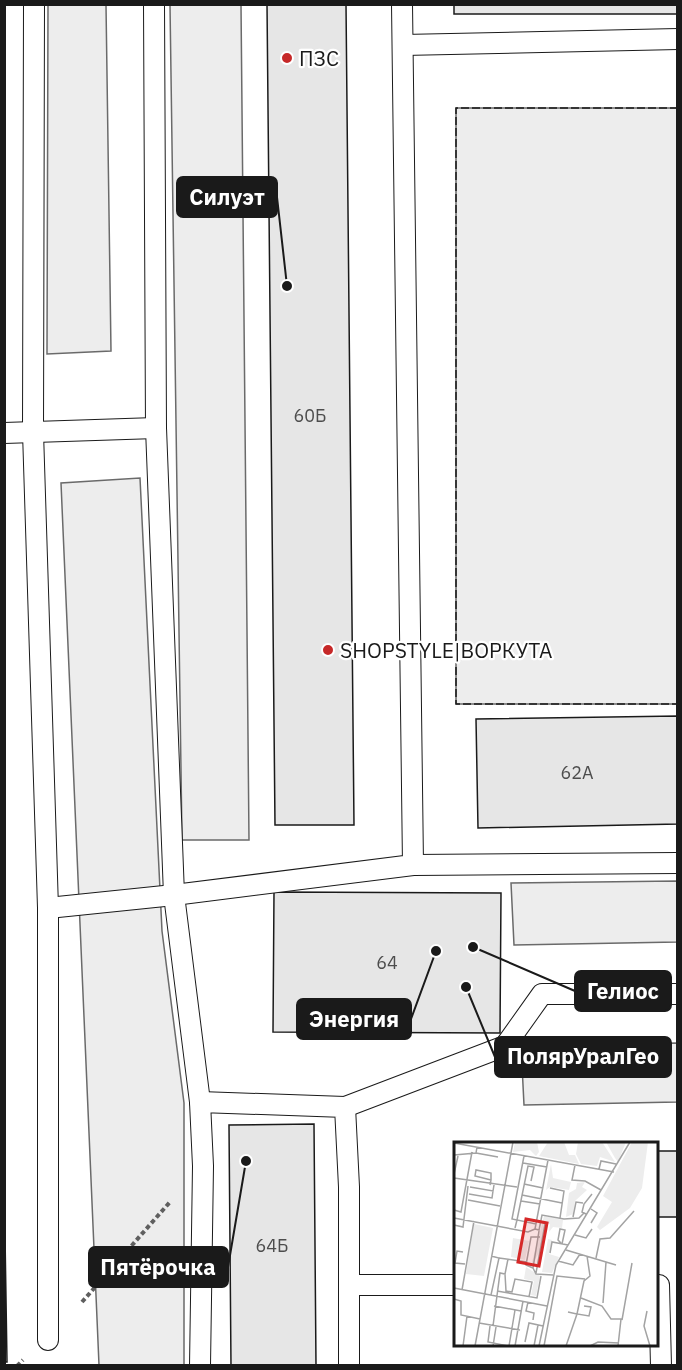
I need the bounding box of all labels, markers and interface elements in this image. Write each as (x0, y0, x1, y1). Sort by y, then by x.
place label: ПЗС (299, 44, 339, 72)
marker: ПЗС (280, 51, 294, 65)
callout: Силуэт (177, 177, 277, 217)
text: Силуэт (189, 182, 265, 211)
house number: 60Б (293, 404, 327, 427)
place label: SHOPSTYLE|ВОРКУТА (340, 636, 552, 664)
marker: SHOPSTYLE|ВОРКУТА (321, 643, 335, 657)
house number: 62А (560, 761, 594, 784)
house number: 64 (376, 951, 398, 974)
callout: Гелиос (575, 971, 671, 1011)
text: Гелиос (587, 976, 659, 1005)
callout: Энергия (297, 999, 411, 1039)
text: Энергия (309, 1004, 399, 1033)
callout: ПолярУралГео (495, 1037, 671, 1077)
text: ПолярУралГео (507, 1041, 659, 1070)
inset map (454, 1142, 658, 1346)
house number: 64Б (255, 1234, 289, 1257)
callout: Пятёрочка (89, 1247, 228, 1287)
text: Пятёрочка (100, 1252, 216, 1281)

